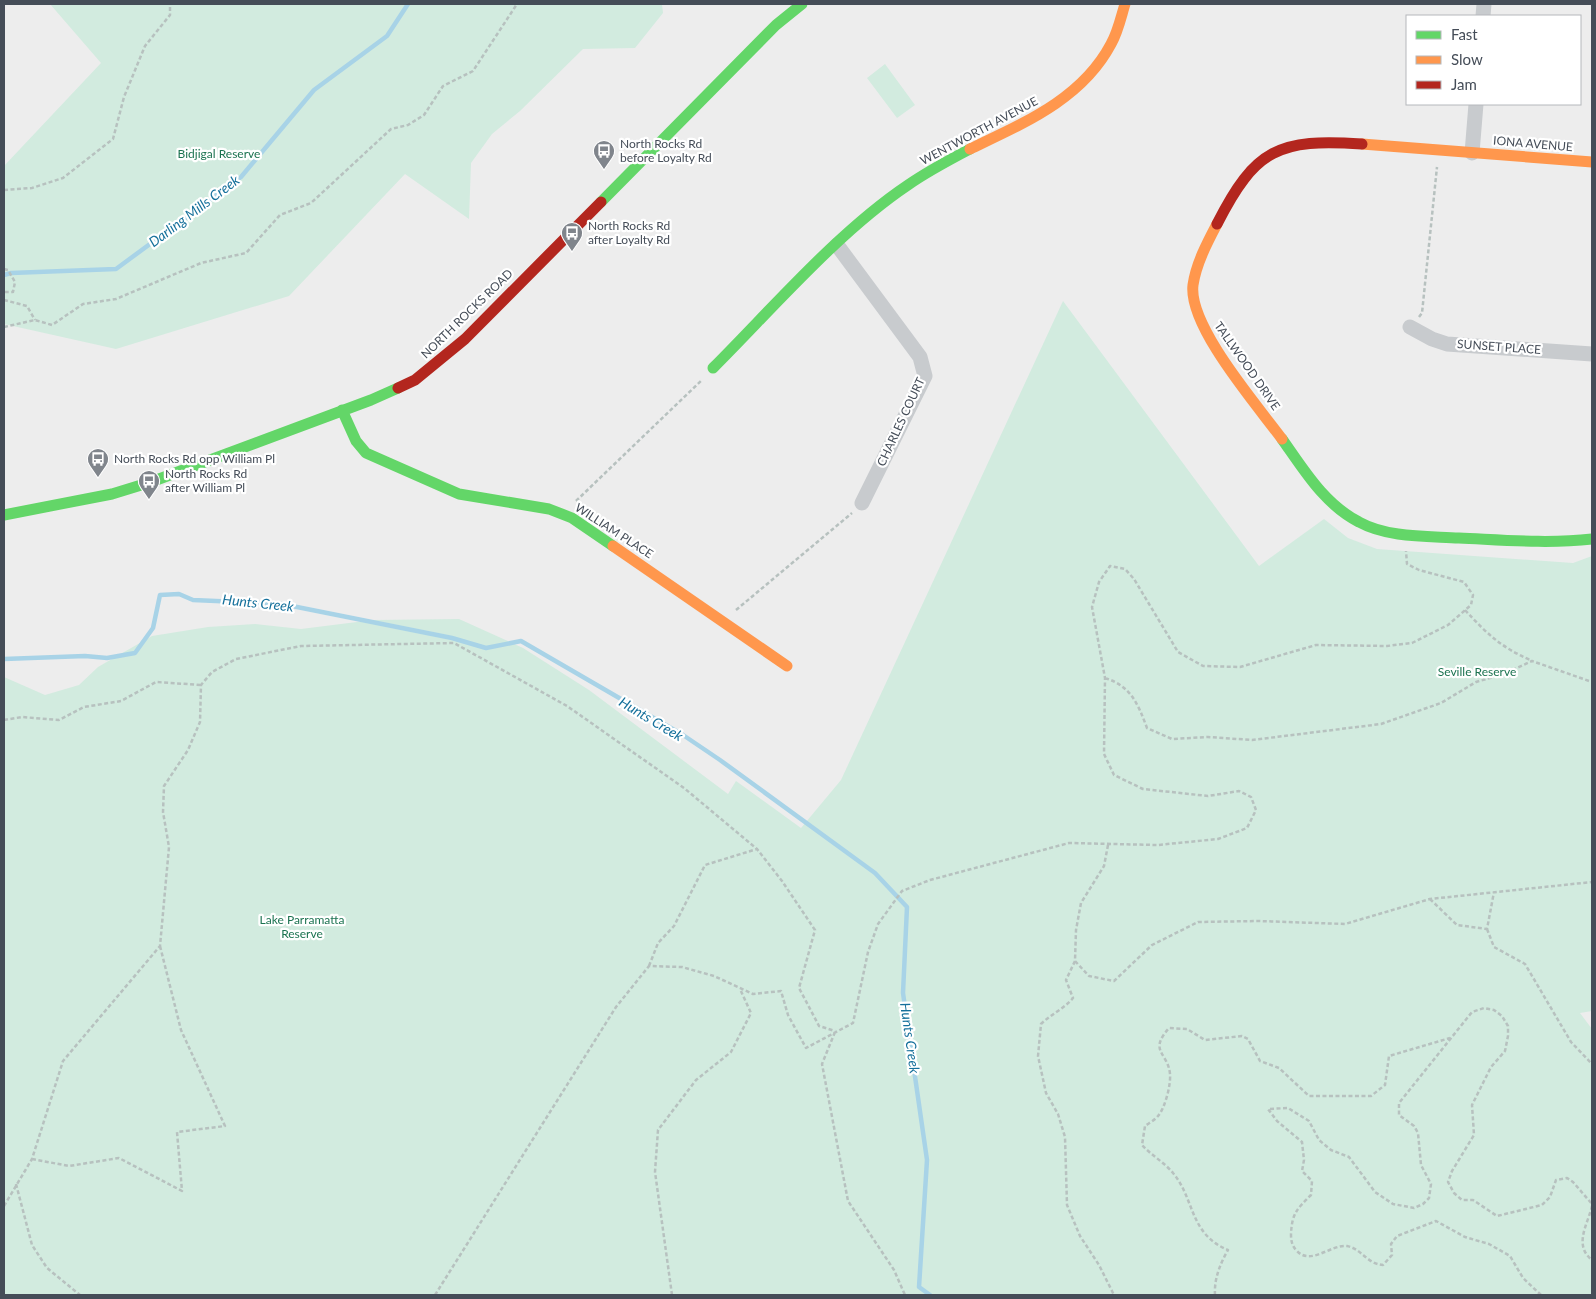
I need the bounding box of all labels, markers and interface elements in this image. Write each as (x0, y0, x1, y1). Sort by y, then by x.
legend (1406, 15, 1581, 105)
text: Fast (1451, 25, 1478, 43)
text: Slow (1451, 50, 1483, 68)
text: Jam (1451, 75, 1477, 93)
street label: WENTWORTH AVENUE (917, 93, 1040, 168)
street label: IONA AVENUE (1493, 133, 1574, 154)
place label: North Rocks Rd before Loyalty Rd (620, 136, 712, 165)
bus stop icon: North Rocks Rd before Loyalty Rd (592, 139, 616, 170)
park label: Bidjigal Reserve (178, 146, 260, 161)
water label: Darling Mills Creek (145, 171, 243, 250)
place label: North Rocks Rd after Loyalty Rd (588, 218, 670, 247)
bus stop icon: North Rocks Rd after Loyalty Rd (560, 221, 584, 252)
street label: NORTH ROCKS ROAD (418, 266, 516, 361)
street label: TALLWOOD DRIVE (1211, 319, 1284, 413)
street label: SUNSET PLACE (1457, 336, 1542, 357)
street label: CHARLES COURT (873, 375, 928, 469)
bus stop icon: North Rocks Rd opp William Pl (86, 447, 110, 478)
place label: North Rocks Rd opp William Pl (114, 451, 275, 466)
place label: North Rocks Rd after William Pl (165, 466, 247, 495)
bus stop icon: North Rocks Rd after William Pl (137, 469, 161, 500)
street label: WILLIAM PLACE (572, 500, 656, 561)
water label: Hunts Creek (222, 590, 295, 615)
park label: Seville Reserve (1438, 664, 1516, 679)
water label: Hunts Creek (616, 693, 687, 744)
park label: Lake Parramatta Reserve (260, 912, 344, 941)
water label: Hunts Creek (897, 1001, 924, 1075)

